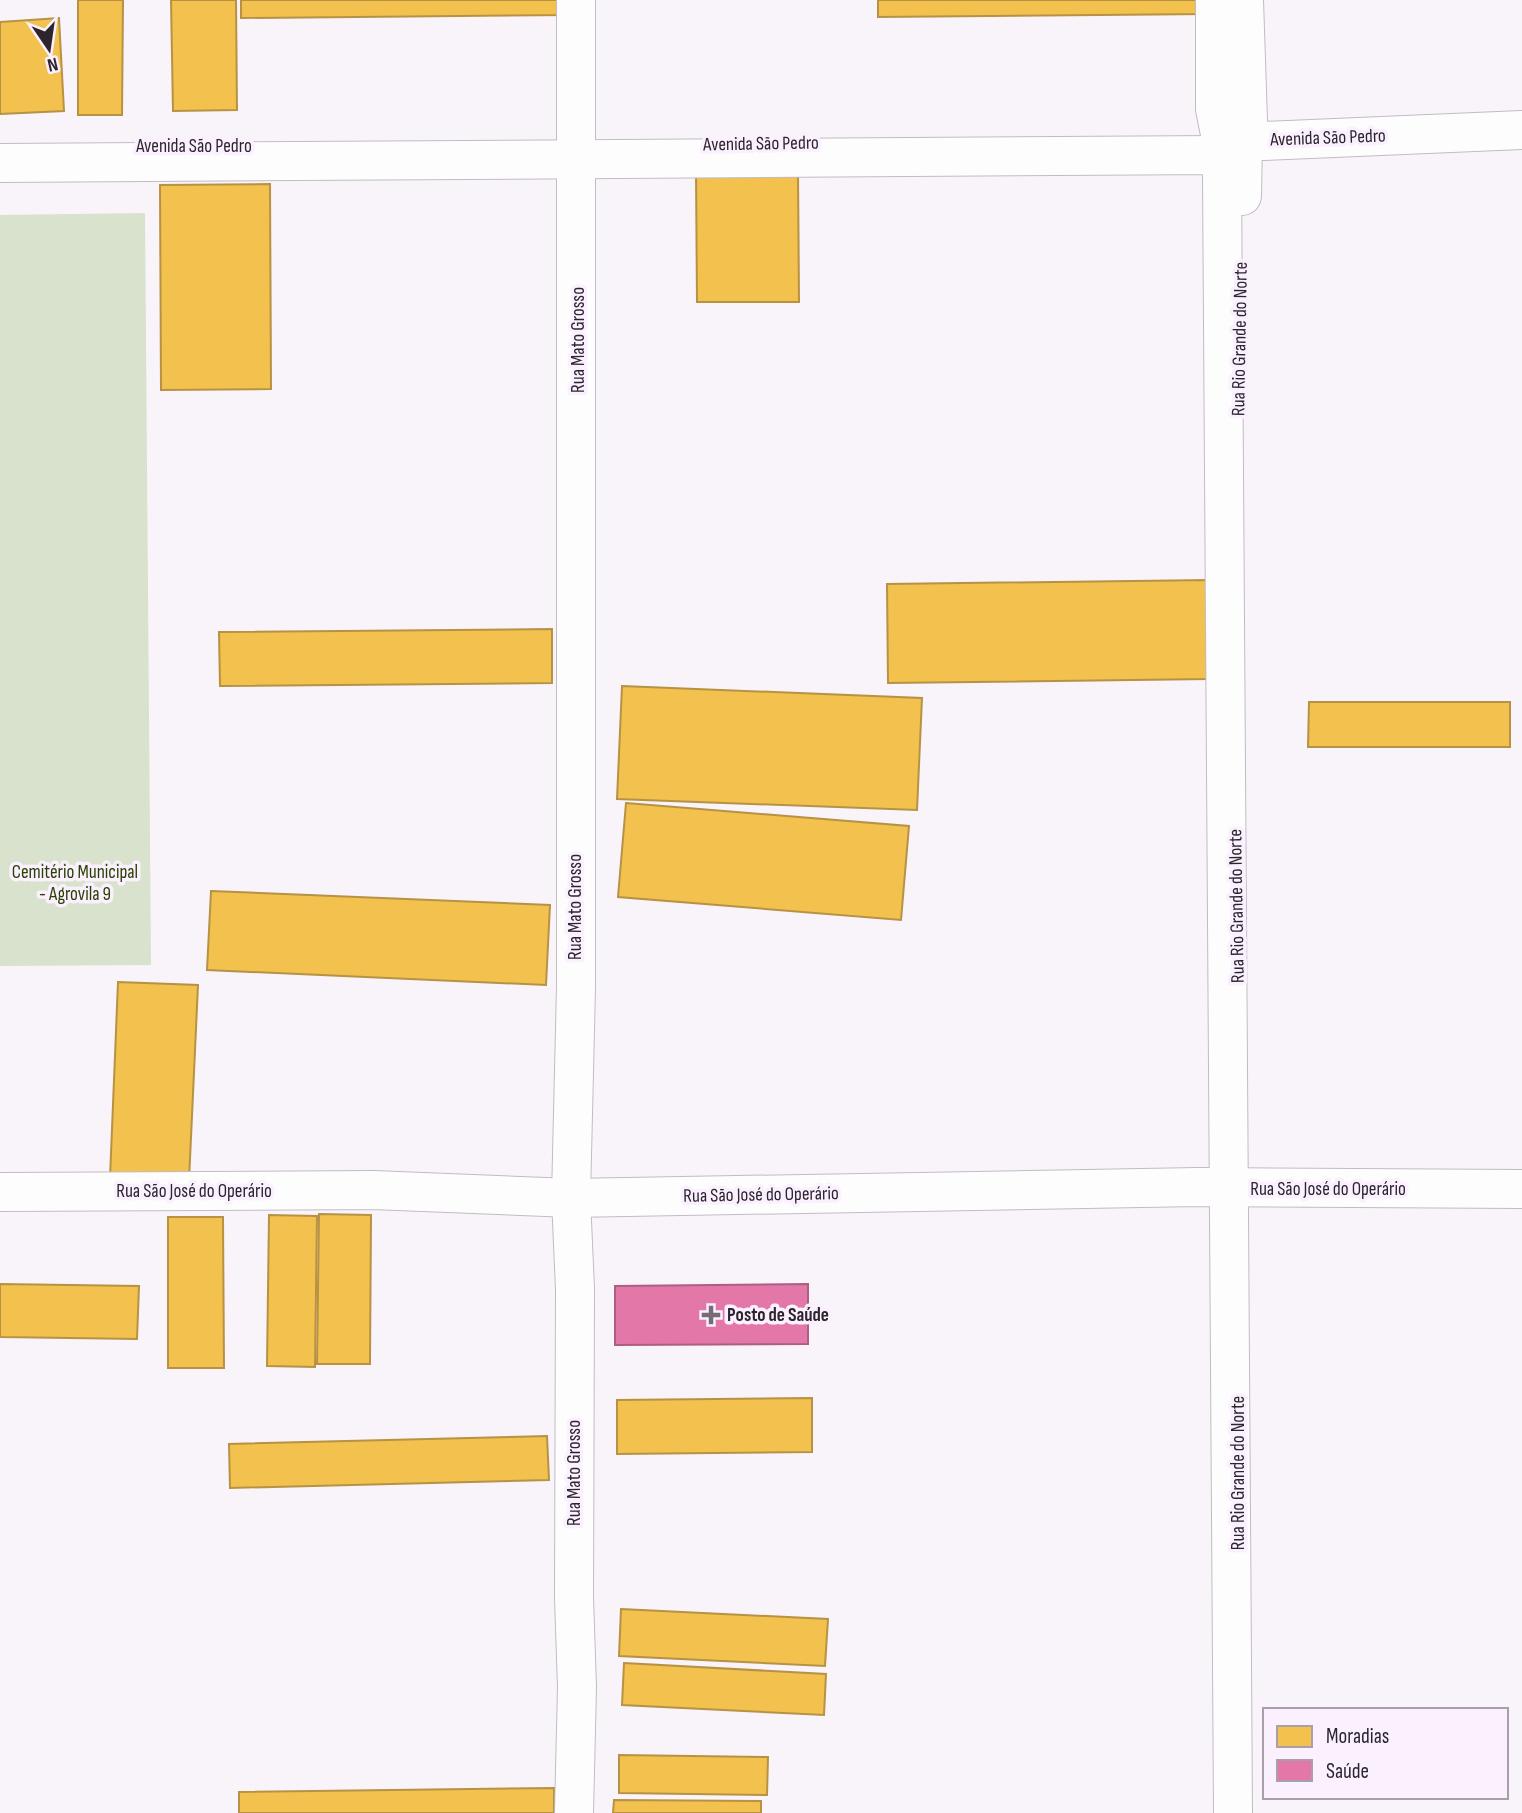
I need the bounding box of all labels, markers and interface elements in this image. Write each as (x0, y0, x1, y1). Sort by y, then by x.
north arrow (14, 14, 84, 84)
text: N (45, 52, 60, 76)
street label: Avenida São Pedro (1269, 124, 1386, 152)
street label: Avenida São Pedro (702, 131, 819, 157)
street label: Avenida São Pedro (135, 135, 252, 158)
street label: Rua Rio Grande do Norte (1227, 262, 1253, 416)
street label: Rua Mato Grosso (567, 287, 590, 393)
street label: Rua Rio Grande do Norte (1224, 829, 1250, 983)
street label: Rua Mato Grosso (564, 854, 587, 960)
park label: Cemitério Municipal - Agrovila 9 (12, 861, 138, 906)
street label: Rua São José do Operário (1250, 1178, 1406, 1201)
street label: Rua São José do Operário (116, 1180, 272, 1203)
street label: Rua São José do Operário (683, 1182, 839, 1208)
place label: Posto de Saúde (727, 1304, 829, 1327)
marker: Posto de Saúde (701, 1305, 721, 1325)
street label: Rua Rio Grande do Norte (1227, 1396, 1250, 1550)
street label: Rua Mato Grosso (563, 1420, 586, 1526)
legend (1263, 1708, 1508, 1799)
text: Moradias (1326, 1724, 1389, 1749)
text: Saúde (1326, 1759, 1369, 1784)

